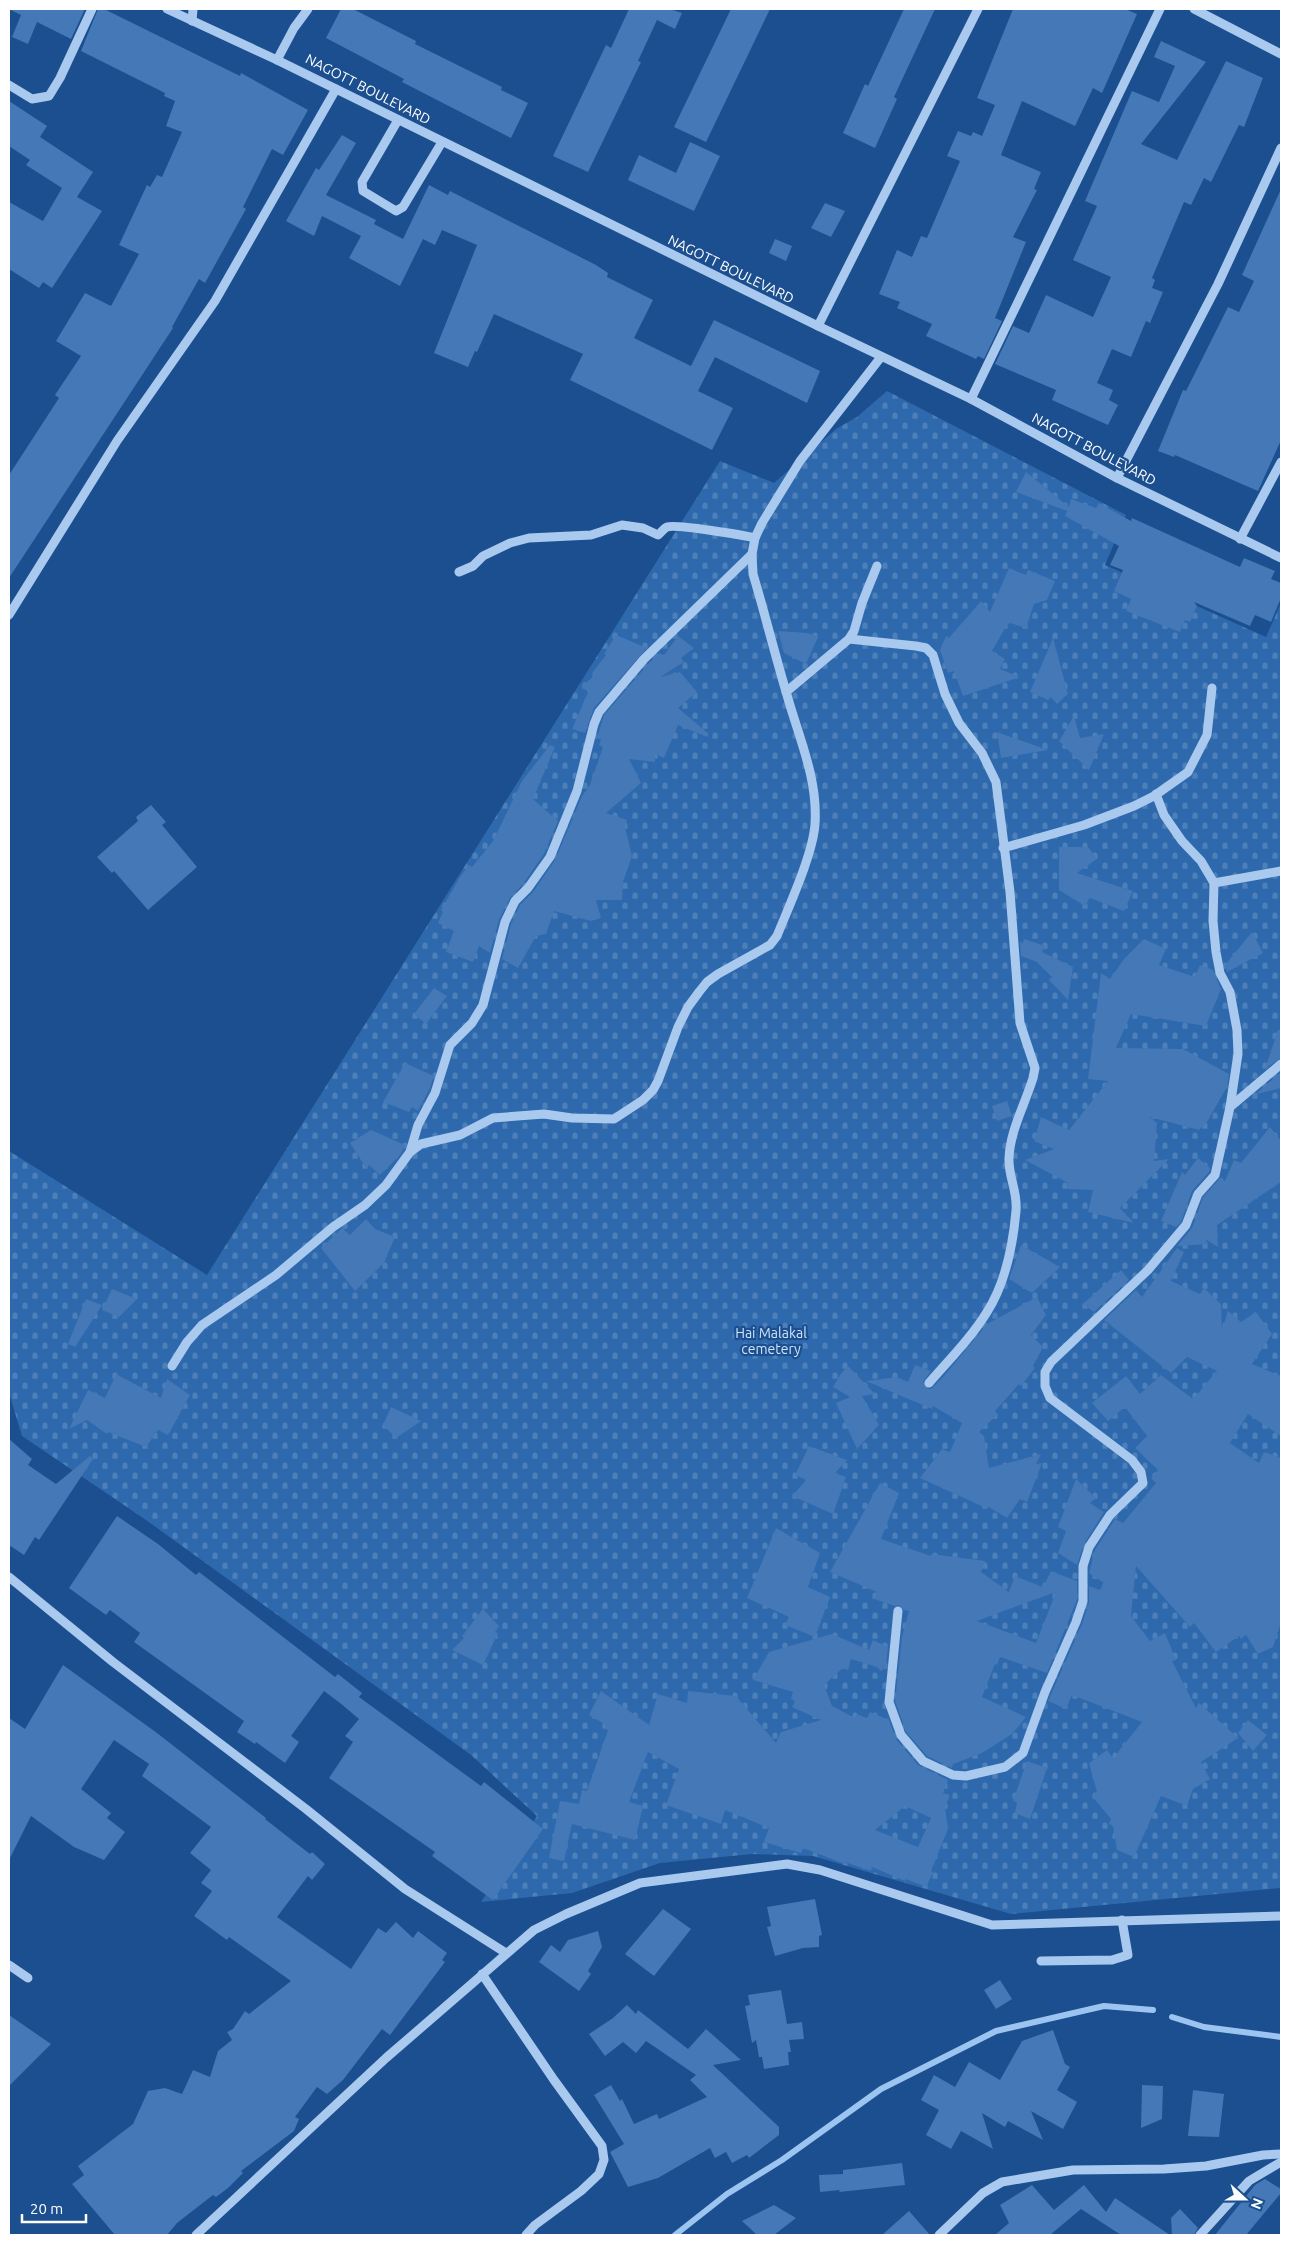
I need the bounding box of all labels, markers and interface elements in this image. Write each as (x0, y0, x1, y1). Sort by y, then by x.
street label: NAGOTT BOULEVARD (303, 51, 433, 128)
street label: NAGOTT BOULEVARD (665, 232, 797, 307)
street label: NAGOTT BOULEVARD (1029, 410, 1159, 489)
park label: Hai Malakal cemetery (735, 1325, 807, 1357)
north arrow (1220, 2174, 1270, 2224)
scale bar (22, 2192, 86, 2224)
text: N (1248, 2196, 1266, 2211)
text: 20 m (30, 2200, 63, 2217)

